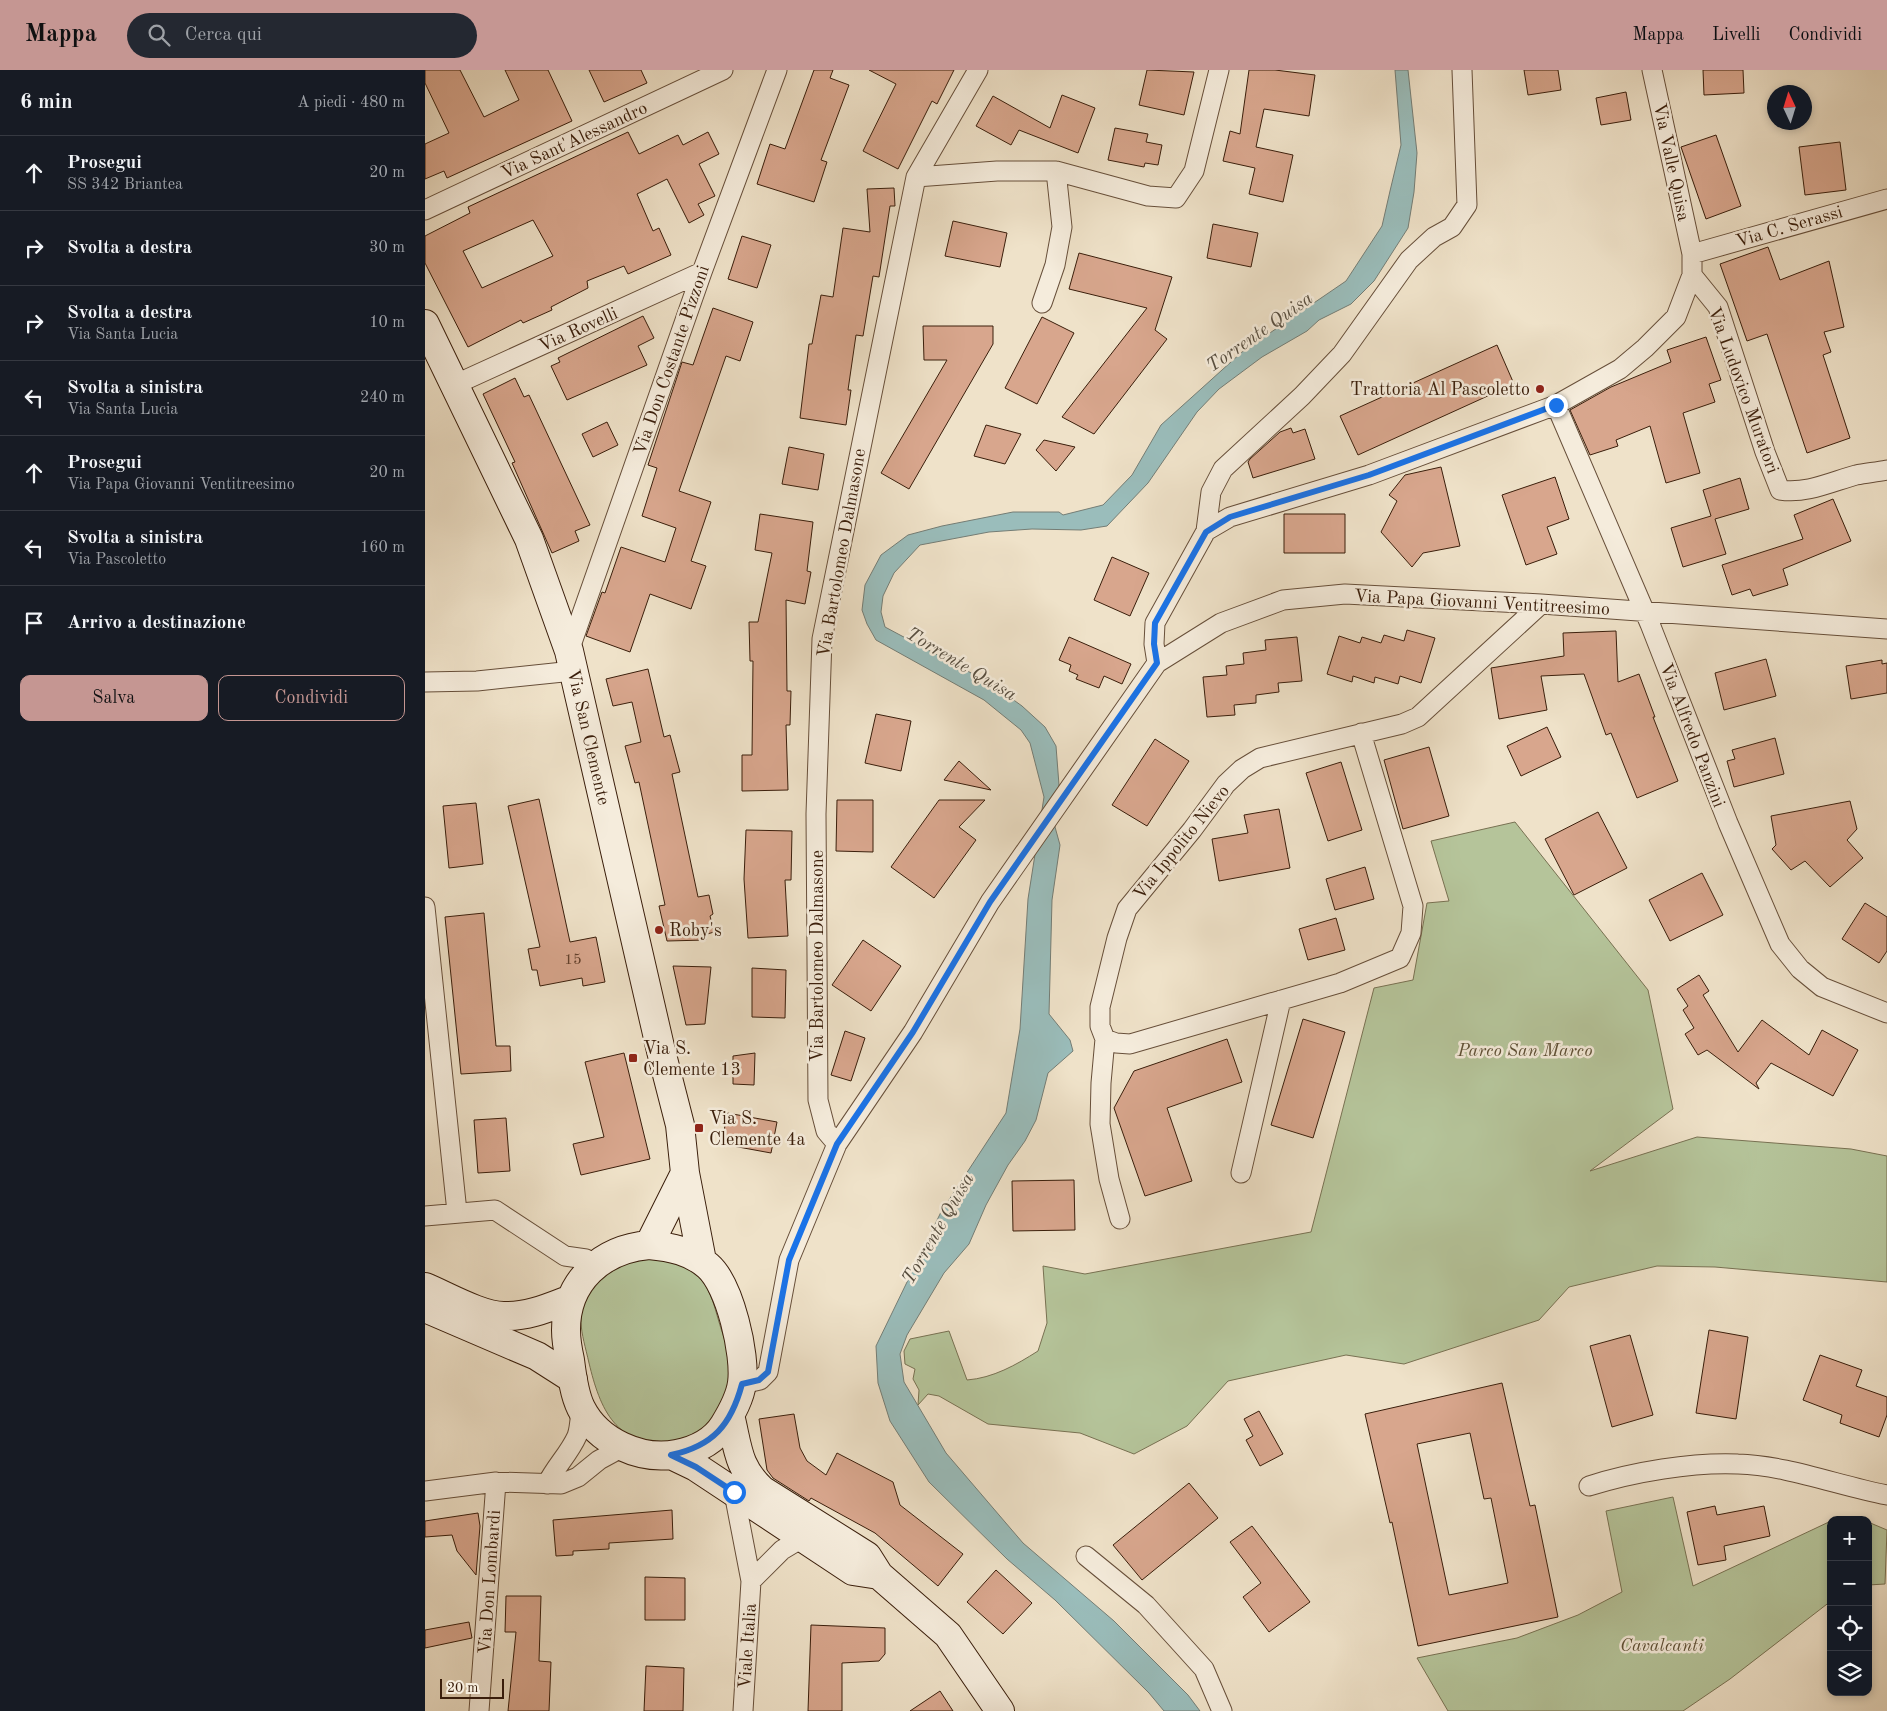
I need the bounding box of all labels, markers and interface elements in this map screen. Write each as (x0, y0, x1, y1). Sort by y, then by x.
search box (127, 13, 477, 58)
icon: search (145, 21, 173, 49)
text: Mappa (25, 23, 97, 47)
text: Cerca qui (185, 26, 262, 45)
text: Mappa (1632, 26, 1684, 44)
text: Livelli (1712, 26, 1760, 44)
text: Condividi (1788, 26, 1862, 44)
north arrow (1767, 85, 1812, 130)
text: 6 min (20, 92, 73, 113)
text: A piedi · 480 m (297, 95, 405, 111)
street label: Via Sant'Alessandro (499, 99, 650, 183)
street label: Via Valle Quisa (1650, 102, 1692, 223)
text: Prosegui (67, 154, 142, 173)
icon: ahead (20, 159, 48, 187)
text: 20 m (369, 165, 405, 181)
text: SS 342 Briantea (67, 177, 183, 193)
street label: Via C. Serassi (1734, 203, 1845, 251)
icon: right (20, 234, 48, 262)
text: Svolta a destra (67, 239, 192, 258)
text: 30 m (369, 240, 405, 256)
street label: Via Don Costante Pizzoni (631, 263, 713, 458)
water label: Torrente Quisa (1204, 289, 1317, 377)
text: Svolta a destra (67, 304, 192, 323)
street label: Via Rovelli (536, 304, 621, 355)
street label: Via Ludovico Muratori (1705, 305, 1782, 476)
icon: right (20, 309, 48, 337)
text: 10 m (369, 315, 405, 331)
text: Via Santa Lucia (67, 327, 178, 343)
text: Svolta a sinistra (67, 379, 203, 398)
place label: Trattoria Al Pascoletto (1350, 381, 1530, 399)
marker: Trattoria Al Pascoletto (1534, 383, 1546, 395)
icon: left (20, 384, 48, 412)
text: 240 m (360, 390, 405, 406)
route end (1545, 394, 1568, 417)
text: Via Santa Lucia (67, 402, 178, 418)
street label: Via Bartolomeo Dalmasone (815, 447, 869, 659)
text: Prosegui (67, 454, 142, 473)
icon: ahead (20, 459, 48, 487)
text: 20 m (369, 465, 405, 481)
text: Via Papa Giovanni Ventitreesimo (67, 477, 295, 493)
text: Svolta a sinistra (67, 529, 203, 548)
icon: left (20, 534, 48, 562)
text: 160 m (360, 540, 405, 556)
text: Via Pascoletto (67, 552, 166, 568)
street label: Via Papa Giovanni Ventitreesimo (1354, 587, 1610, 619)
icon: arrive (20, 609, 48, 637)
text: Arrivo a destinazione (67, 614, 246, 633)
water label: Torrente Quisa (902, 625, 1019, 705)
street label: Via Alfredo Panzini (1656, 661, 1728, 810)
street label: Via San Clemente (564, 668, 612, 807)
button: Salva (20, 675, 208, 721)
button: Condividi (218, 675, 405, 721)
street label: Via Ippolito Nievo (1130, 782, 1233, 903)
street label: Via Bartolomeo Dalmasone (809, 850, 827, 1062)
place label: Roby's (669, 922, 722, 940)
marker: Roby's (653, 924, 665, 936)
house number: 15 (564, 953, 582, 968)
place label: Via S. Clemente 13 (643, 1040, 741, 1079)
park label: Parco San Marco (1457, 1042, 1592, 1060)
marker: Via S. Clemente 13 (627, 1052, 639, 1064)
place label: Via S. Clemente 4a (709, 1110, 806, 1149)
marker: Via S. Clemente 4a (693, 1122, 705, 1134)
water label: Torrente Quisa (900, 1170, 979, 1288)
route start (723, 1481, 746, 1504)
street label: Via Don Lombardi (476, 1509, 504, 1655)
map controls (1827, 1516, 1872, 1696)
button: + (1827, 1516, 1872, 1561)
button: − (1827, 1561, 1872, 1606)
street label: Viale Italia (736, 1602, 760, 1690)
button: locate (1827, 1606, 1872, 1651)
park label: Cavalcanti (1620, 1637, 1704, 1655)
button: layers (1827, 1651, 1872, 1696)
scale bar (440, 1676, 504, 1699)
text: 20 m (447, 1681, 478, 1695)

